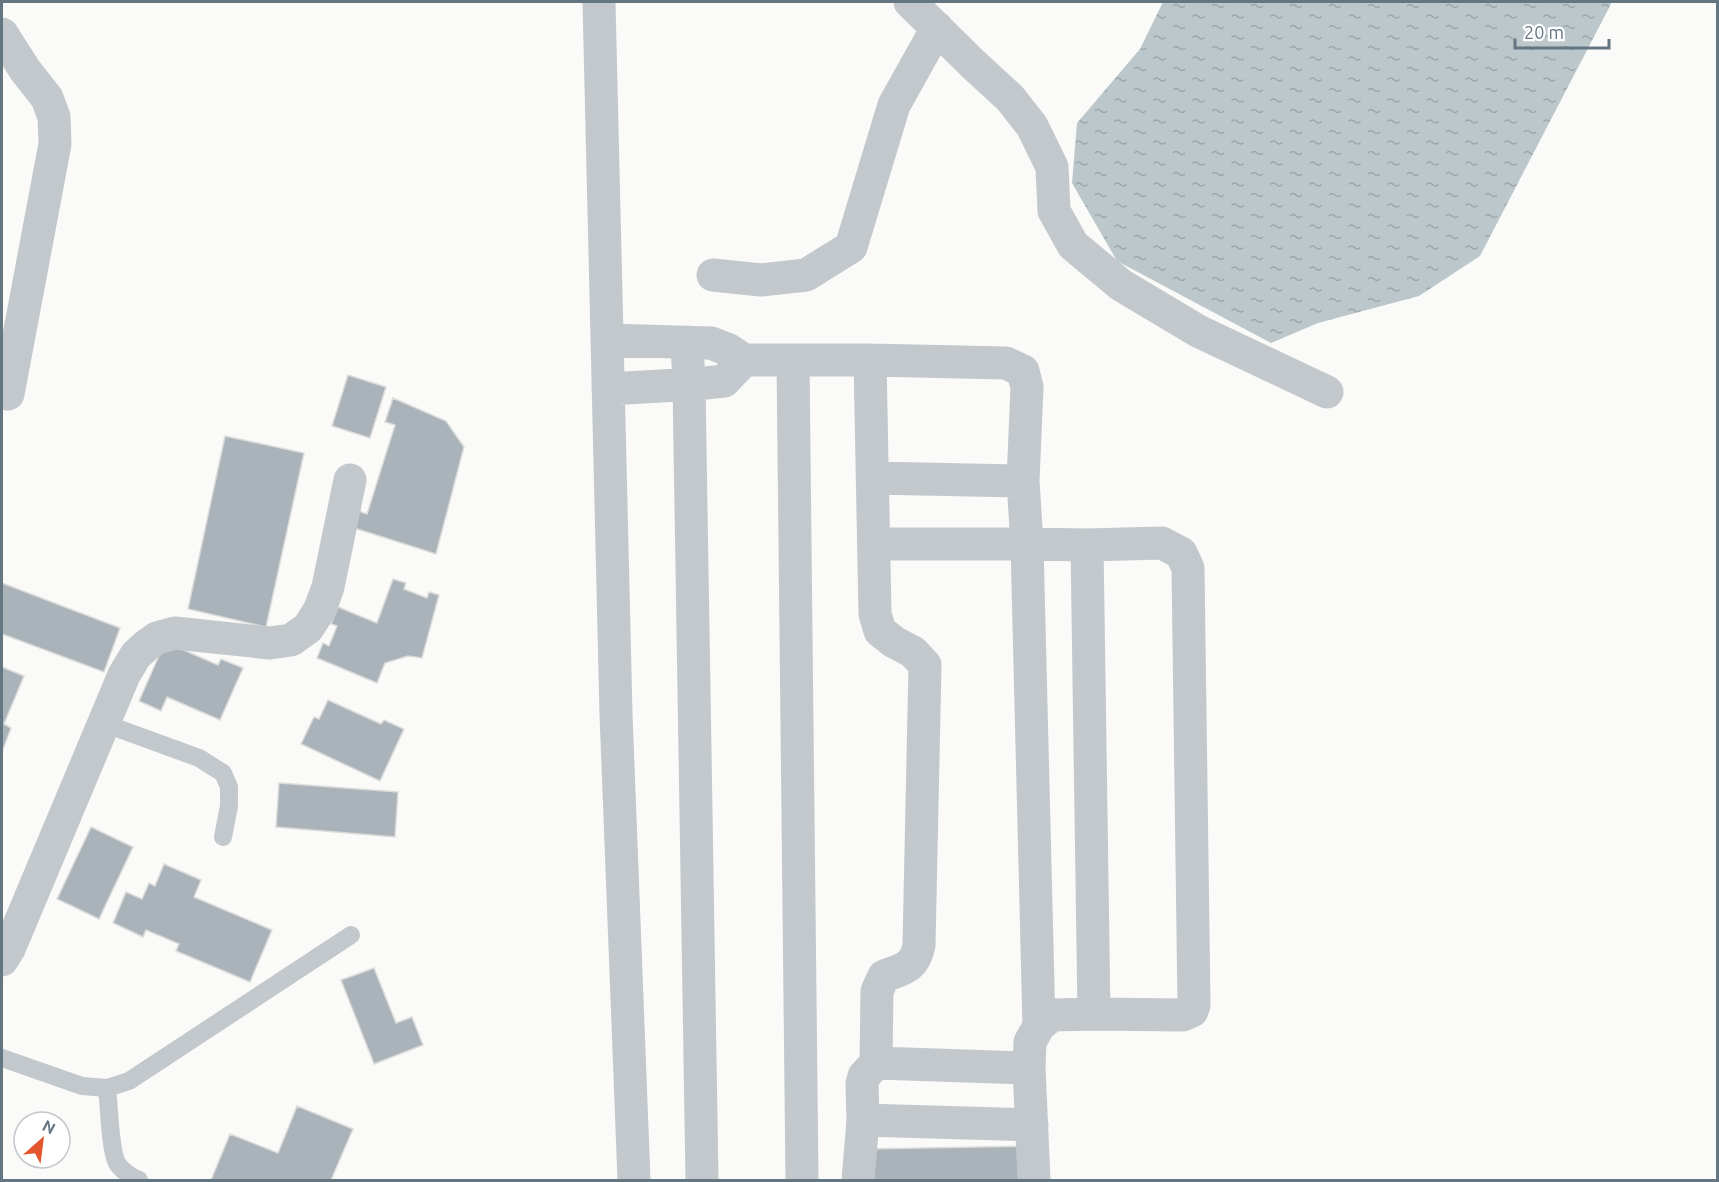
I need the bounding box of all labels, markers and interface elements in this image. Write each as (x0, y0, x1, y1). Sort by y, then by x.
scale bar (1515, 12, 1610, 50)
text: 20 m (1524, 22, 1564, 42)
north arrow (12, 1110, 72, 1170)
text: N (40, 1116, 59, 1138)

